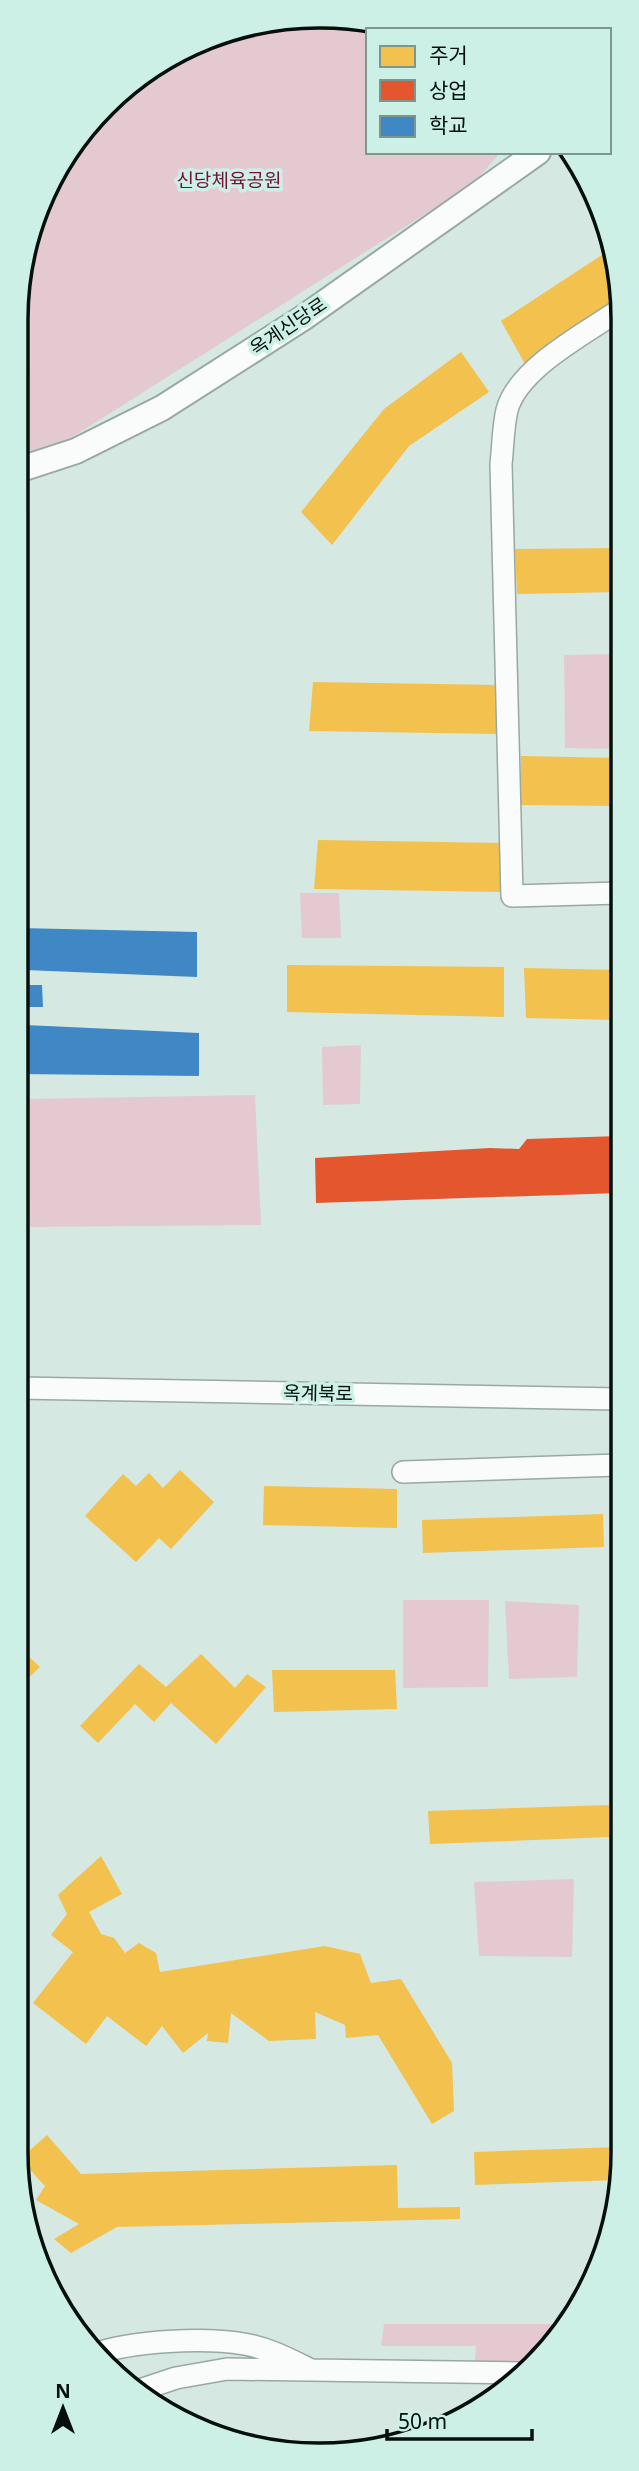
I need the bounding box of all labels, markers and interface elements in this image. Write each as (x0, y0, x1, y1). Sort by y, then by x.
legend (366, 28, 611, 154)
text: 주거 (429, 41, 468, 69)
text: 상업 (429, 76, 468, 104)
text: 학교 (429, 111, 468, 139)
park label: 신당체육공원 (177, 167, 281, 193)
street label: 옥계신당로 (244, 291, 332, 361)
street label: 옥계북로 (283, 1379, 353, 1407)
north arrow (28, 2373, 98, 2443)
text: N (55, 2378, 71, 2404)
scale bar (387, 2398, 532, 2442)
text: 50 m (398, 2407, 447, 2435)

